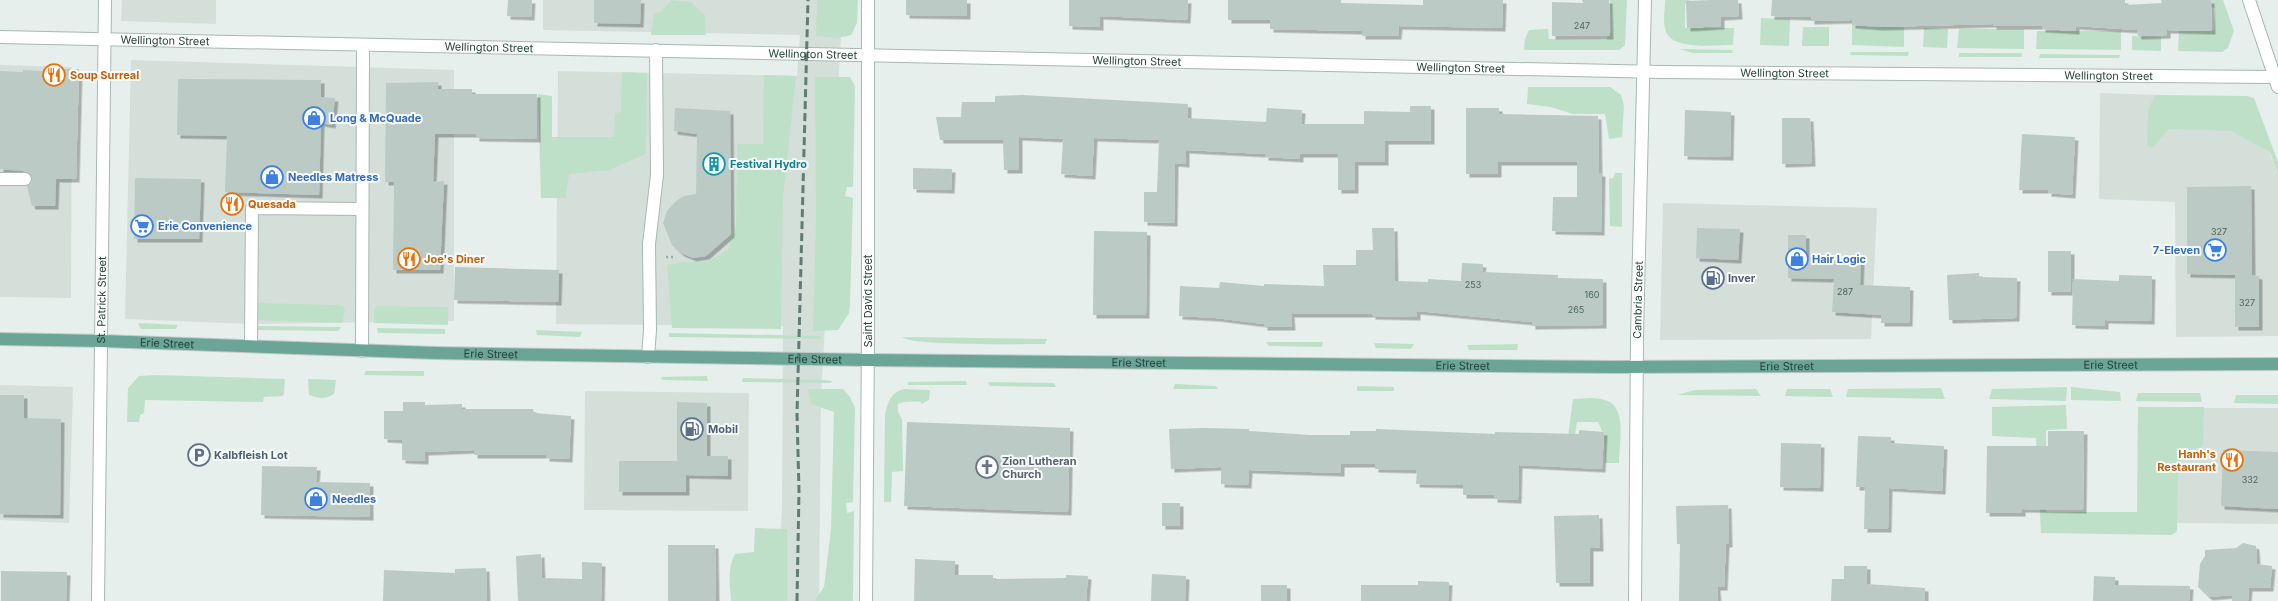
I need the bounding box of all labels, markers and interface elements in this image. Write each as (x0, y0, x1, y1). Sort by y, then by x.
house number: 247 (1574, 20, 1590, 31)
street label: Wellington Street (120, 33, 210, 48)
street label: Wellington Street (444, 39, 534, 55)
street label: Wellington Street (768, 46, 858, 62)
street label: Wellington Street (1092, 53, 1182, 69)
street label: Wellington Street (1416, 60, 1506, 76)
restaurant icon: Soup Surreal (41, 62, 67, 88)
street label: Wellington Street (1740, 66, 1829, 80)
place label: Soup Surreal (70, 68, 139, 82)
street label: Wellington Street (2064, 68, 2153, 83)
shop icon: Long & McQuade (301, 105, 327, 131)
place label: Long & McQuade (330, 111, 422, 125)
building icon: Festival Hydro (701, 151, 727, 177)
place label: Festival Hydro (730, 157, 807, 171)
shop icon: Needles Matress (259, 164, 285, 190)
place label: Needles Matress (288, 170, 378, 184)
restaurant icon: Quesada (219, 191, 245, 217)
place label: Quesada (248, 197, 296, 211)
supermarket icon: Erie Convenience (129, 213, 155, 239)
place label: Erie Convenience (158, 219, 253, 233)
house number: 327 (2211, 226, 2227, 237)
supermarket icon: 7-Eleven (2202, 237, 2228, 263)
place label: 7-Eleven (2153, 243, 2200, 257)
restaurant icon: Joe's Diner (396, 246, 422, 272)
shop icon: Hair Logic (1784, 246, 1810, 272)
place label: Joe's Diner (424, 252, 485, 266)
place label: Hair Logic (1812, 252, 1867, 266)
street label: Saint David Street (861, 254, 875, 348)
street label: St. Patrick Street (94, 256, 109, 344)
street label: Cambria Street (1630, 260, 1646, 339)
fuel station icon: Inver (1700, 265, 1726, 291)
place label: Inver (1728, 271, 1756, 285)
house number: 253 (1465, 279, 1482, 290)
house number: 287 (1837, 286, 1853, 297)
house number: 160 (1585, 289, 1600, 300)
house number: 327 (2239, 297, 2255, 308)
house number: 265 (1568, 304, 1584, 315)
street label: Erie Street (140, 335, 195, 351)
street label: Erie Street (464, 346, 518, 361)
street label: Erie Street (787, 352, 842, 367)
street label: Erie Street (1112, 355, 1166, 370)
street label: Erie Street (1436, 358, 1490, 373)
street label: Erie Street (2084, 358, 2138, 372)
street label: Erie Street (1760, 359, 1814, 373)
fuel station icon: Mobil (679, 416, 705, 442)
place label: Mobil (708, 422, 738, 436)
parking icon: Kalbfleish Lot (186, 442, 212, 468)
place label: Hanh's Restaurant (2157, 447, 2216, 474)
restaurant icon: Hanh's Restaurant (2219, 447, 2245, 473)
place label: Kalbfleish Lot (214, 448, 288, 462)
church icon: Zion Lutheran Church (974, 454, 1000, 480)
place label: Zion Lutheran Church (1002, 454, 1077, 481)
house number: 332 (2242, 474, 2258, 485)
shop icon: Needles (303, 486, 329, 512)
place label: Needles (332, 492, 376, 506)

